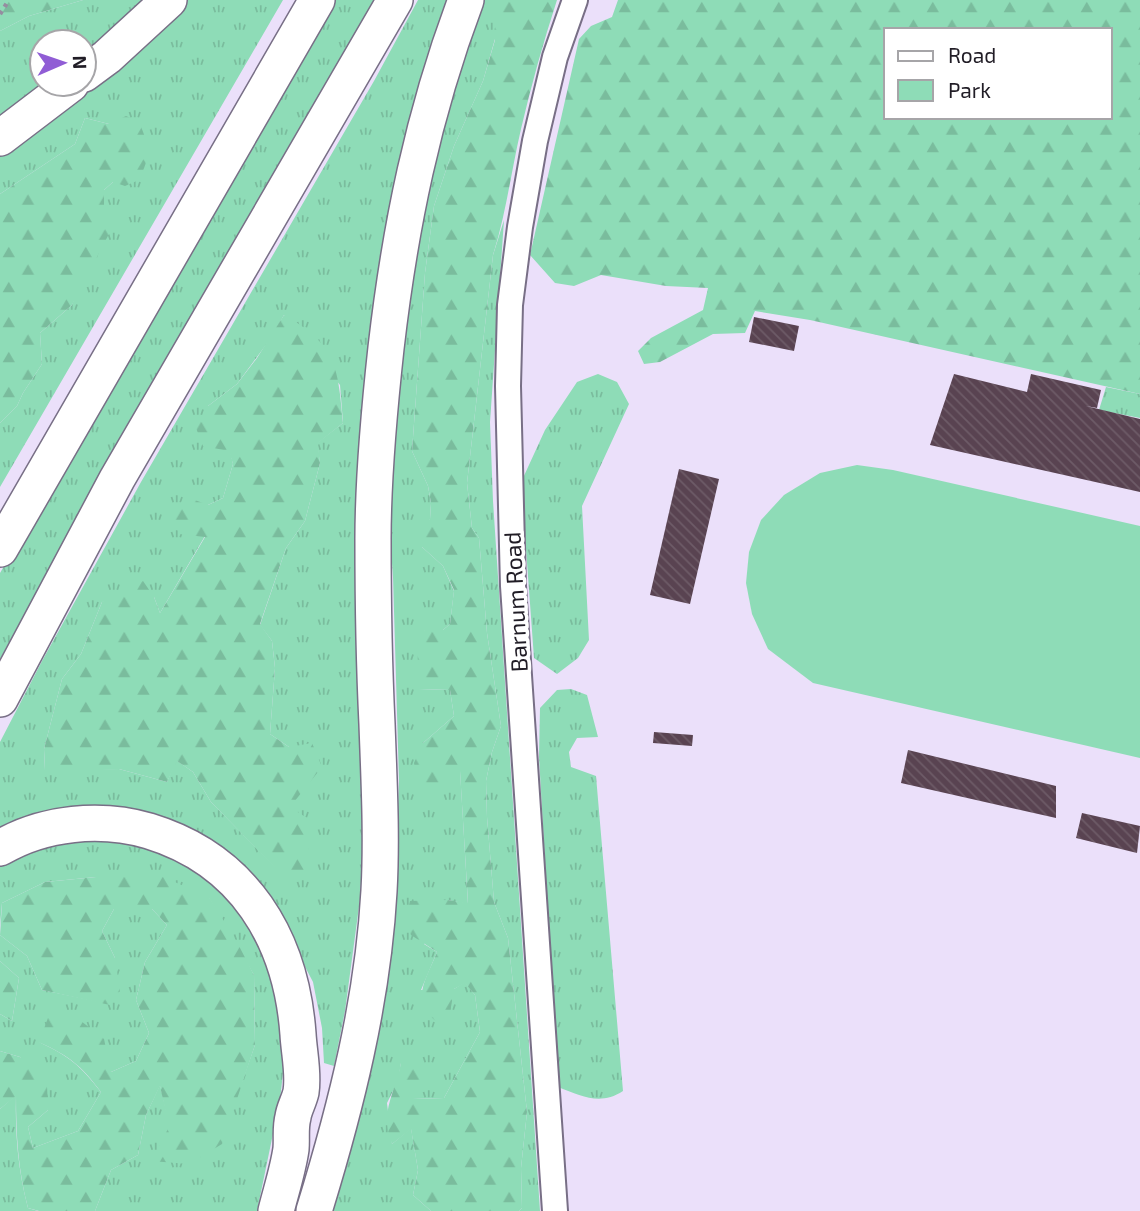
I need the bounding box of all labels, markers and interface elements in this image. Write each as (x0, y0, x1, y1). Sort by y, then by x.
north arrow (28, 28, 98, 98)
legend (884, 28, 1112, 119)
text: Road (948, 42, 996, 67)
text: N (69, 55, 92, 70)
text: Park (948, 77, 991, 102)
street label: Barnum Road (497, 531, 533, 673)

